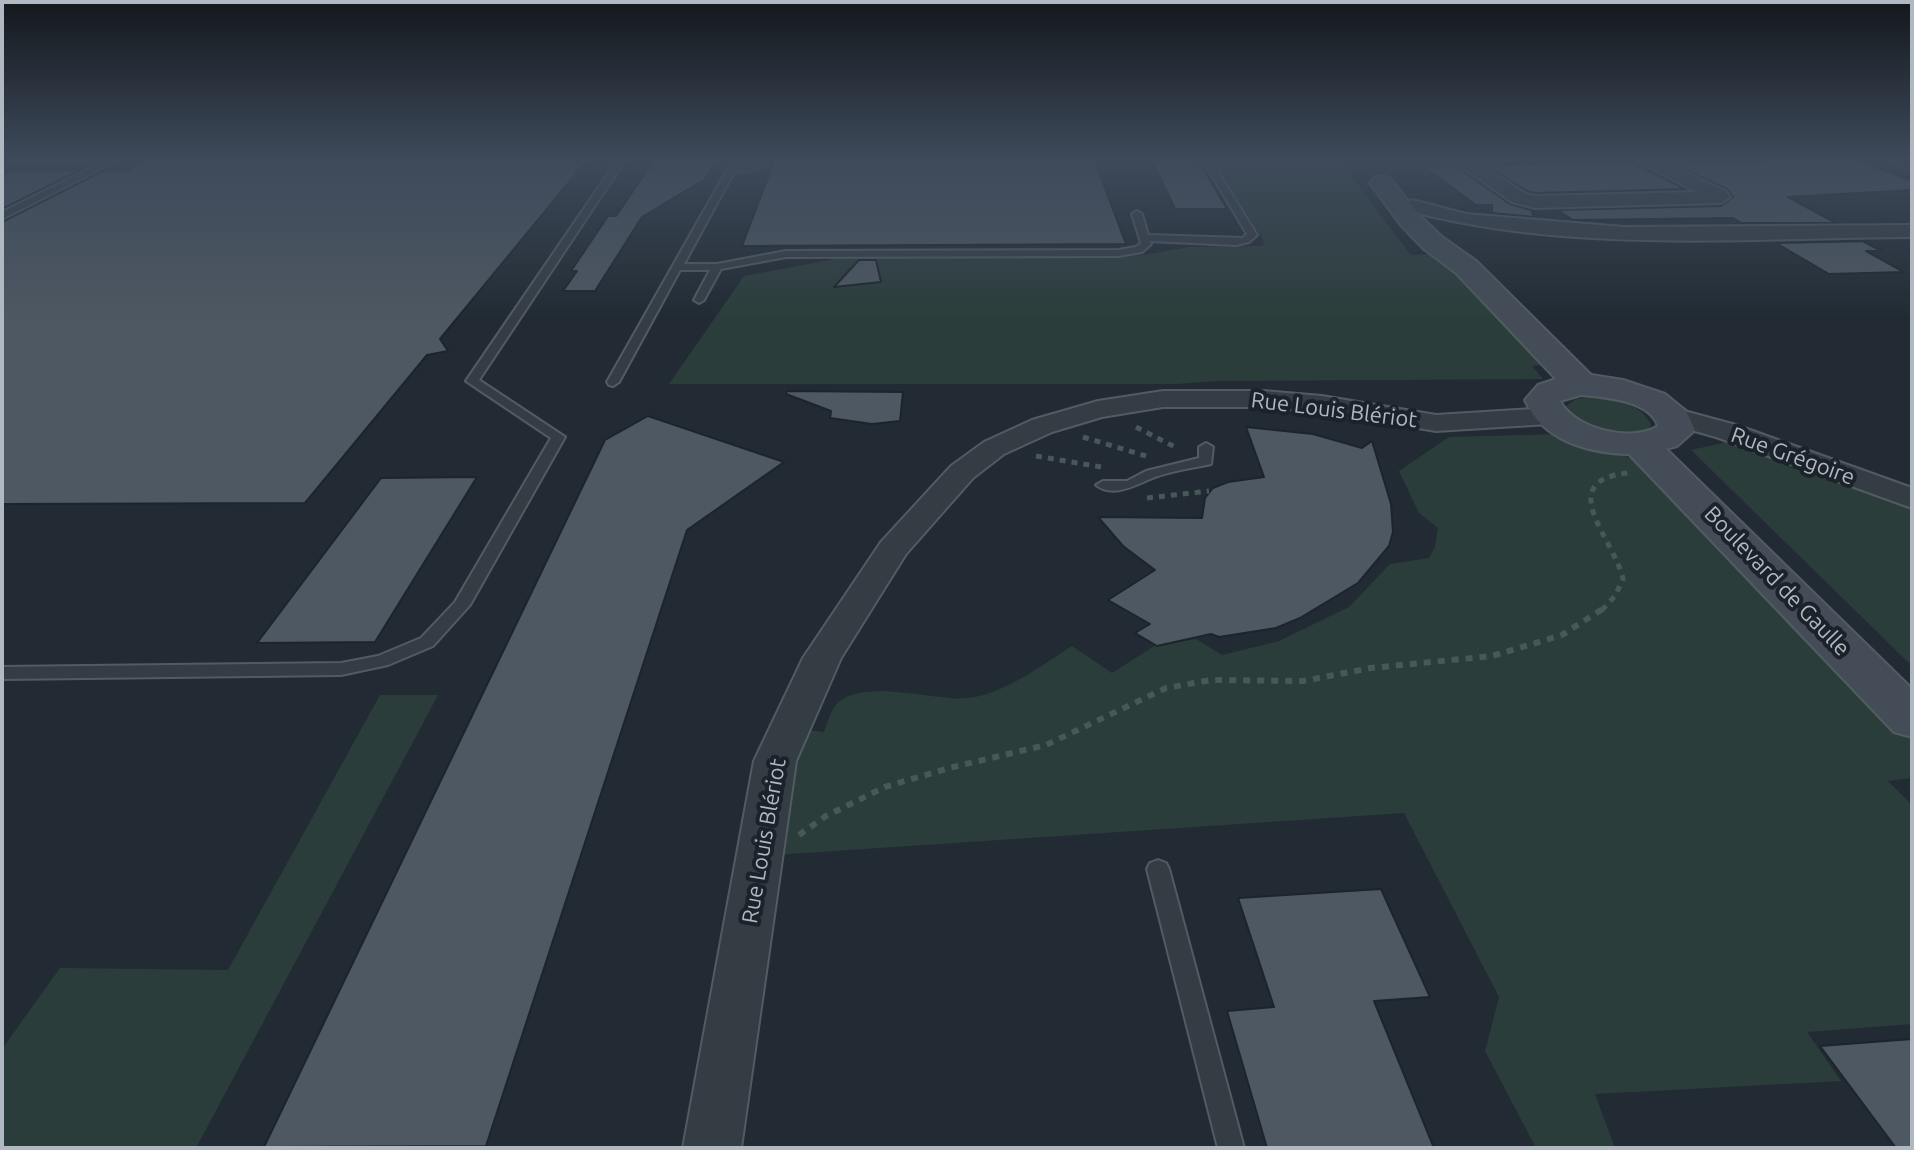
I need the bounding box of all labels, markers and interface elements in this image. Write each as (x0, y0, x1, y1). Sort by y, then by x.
street label: Rue Louis Blériot (1249, 387, 1419, 433)
street label: Rue Grégoire (1727, 421, 1859, 491)
street label: Boulevard de Gaulle (1699, 501, 1855, 661)
street label: Rue Louis Blériot (736, 756, 792, 926)

